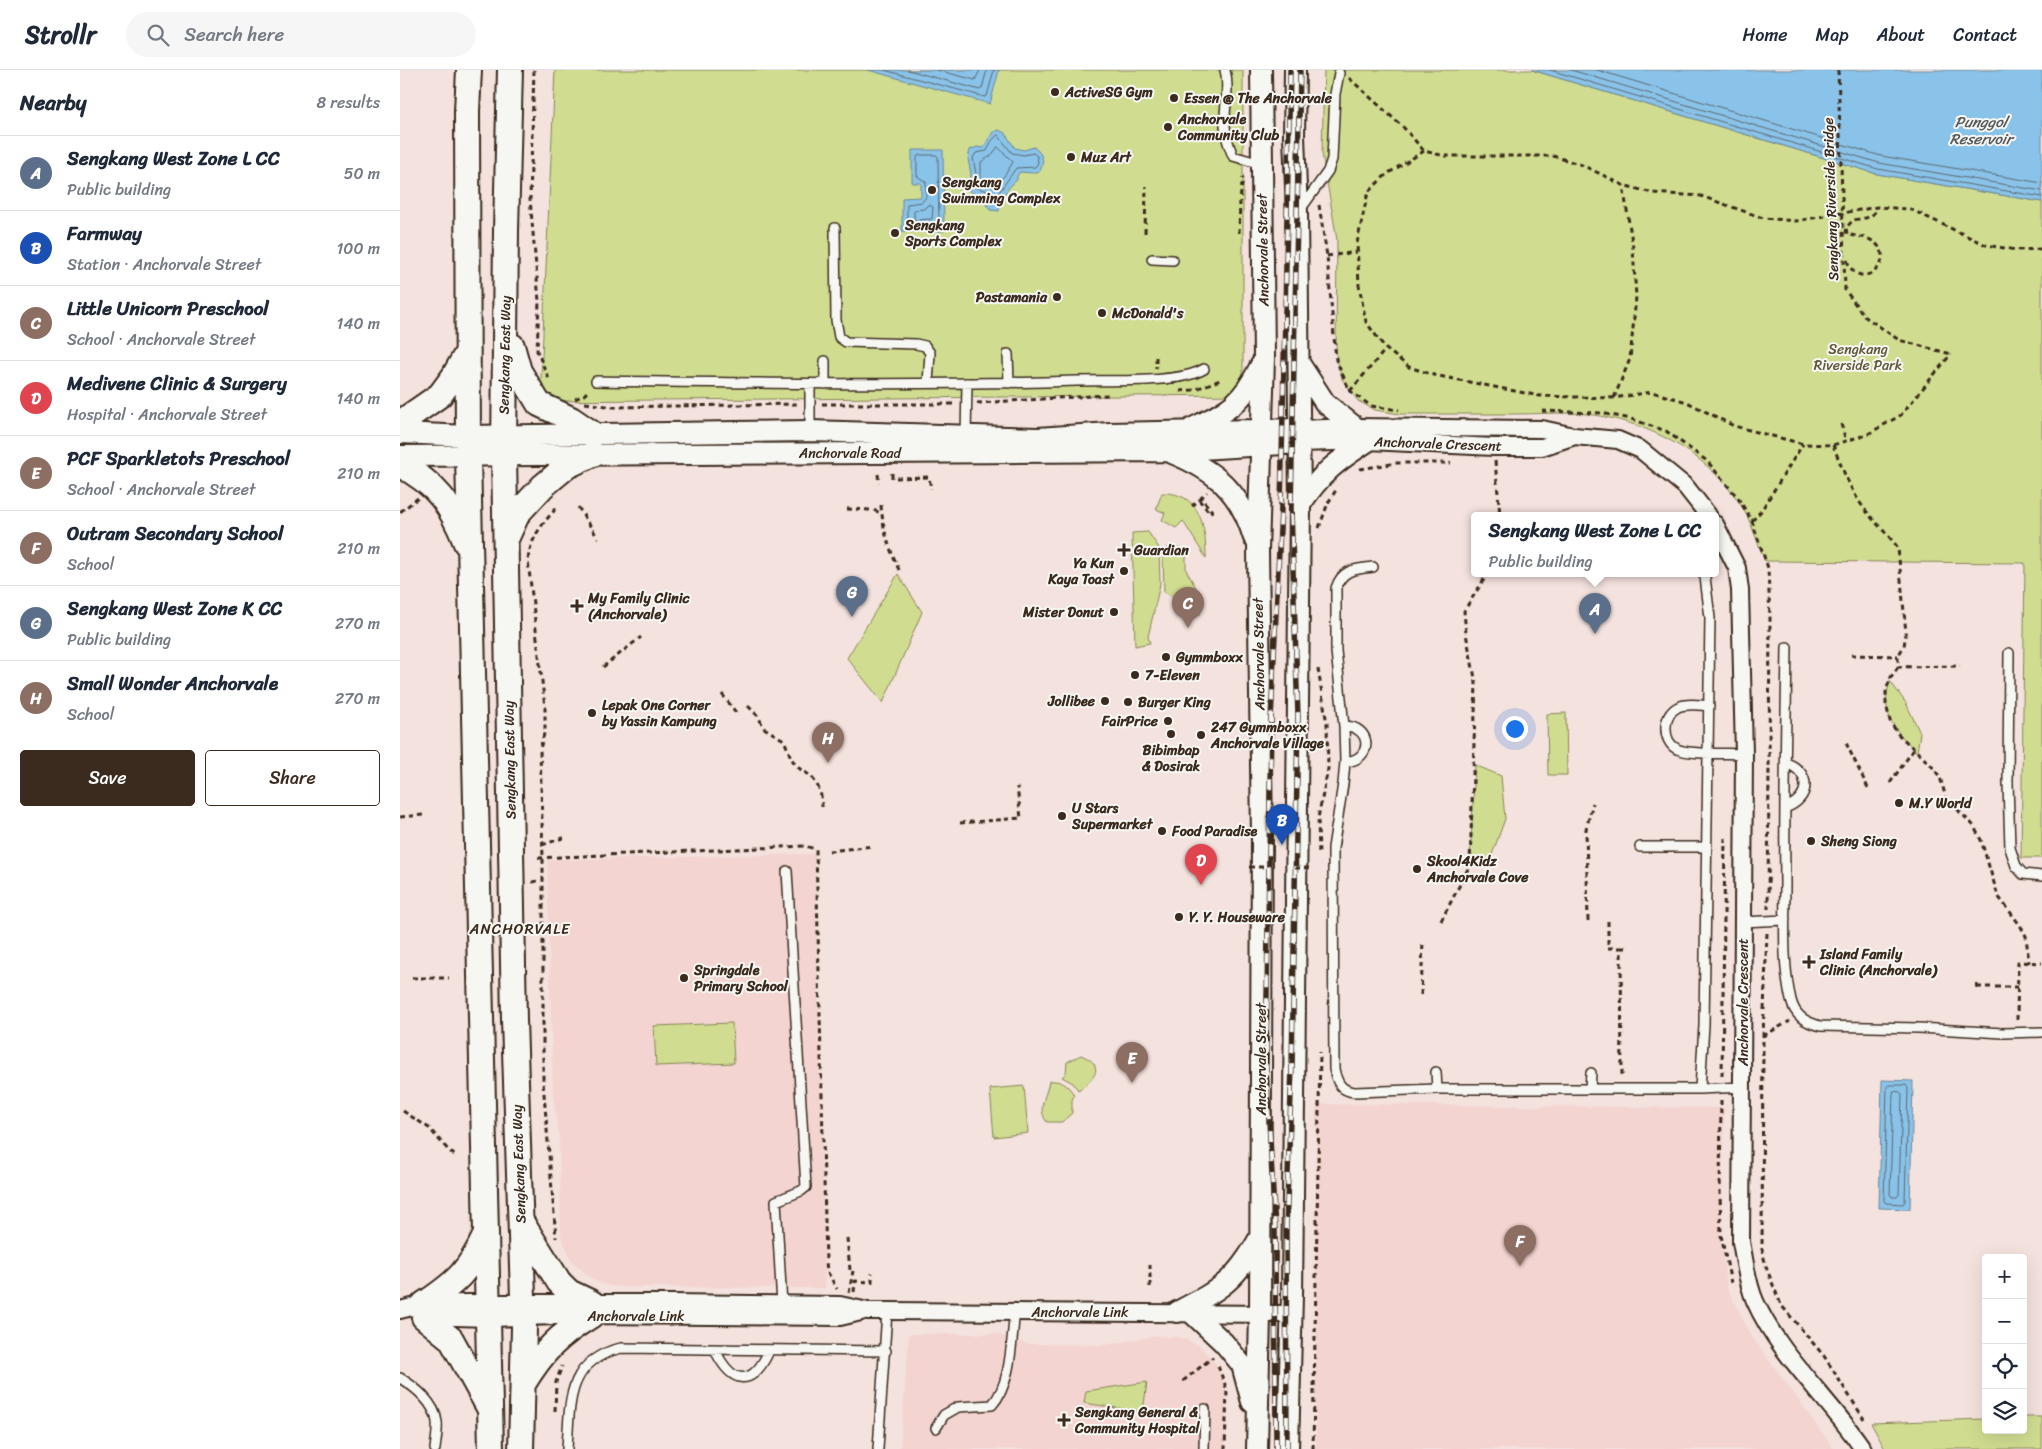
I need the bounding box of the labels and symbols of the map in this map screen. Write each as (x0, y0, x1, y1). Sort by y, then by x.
place label: ActiveSG Gym (1064, 80, 1153, 105)
marker: ActiveSG Gym (1049, 86, 1061, 98)
place label: Essen @ The Anchorvale (1184, 86, 1333, 111)
marker: Essen @ The Anchorvale (1168, 92, 1180, 104)
place label: Anchorvale Community Club (1177, 107, 1280, 148)
water label: Punggol Reservoir (1950, 109, 2015, 152)
street label: Sengkang Riverside Bridge (1816, 117, 1846, 281)
marker: Anchorvale Community Club (1162, 121, 1174, 133)
place label: Muz Art (1080, 145, 1132, 170)
marker: Muz Art (1065, 151, 1077, 163)
place label: Sengkang Swimming Complex (941, 170, 1061, 211)
marker: Sengkang Swimming Complex (926, 184, 938, 196)
street label: Anchorvale Street (1249, 192, 1276, 307)
place label: Sengkang Sports Complex (904, 213, 1002, 254)
marker: Sengkang Sports Complex (889, 227, 901, 239)
place label: Pastamania (976, 285, 1048, 310)
marker: Pastamania (1051, 291, 1063, 303)
street label: Sengkang East Way (491, 295, 519, 415)
place label: McDonald's (1111, 301, 1184, 326)
marker: McDonald's (1096, 307, 1108, 319)
park label: Sengkang Riverside Park (1814, 337, 1902, 378)
street label: Anchorvale Crescent (1373, 429, 1502, 459)
street label: Anchorvale Road (798, 441, 903, 466)
place label: Guardian (1133, 538, 1189, 563)
marker: Guardian (1118, 544, 1130, 556)
place label: Ya Kun Kaya Toast (1047, 551, 1115, 592)
marker: Ya Kun Kaya Toast (1118, 565, 1130, 577)
pin: G (836, 576, 868, 617)
place label: My Family Clinic (Anchorvale) (587, 586, 691, 627)
pin: C (1172, 587, 1204, 628)
pin: A (1579, 593, 1611, 634)
street label: Anchorvale Street (1245, 596, 1272, 711)
marker: My Family Clinic (Anchorvale) (570, 599, 584, 613)
place label: Mister Donut (1022, 600, 1105, 625)
marker: Mister Donut (1108, 606, 1120, 618)
place label: Gymmboxx (1175, 645, 1243, 670)
marker: Gymmboxx (1160, 651, 1172, 663)
place label: 7-Eleven (1145, 663, 1200, 688)
marker: 7-Eleven (1129, 669, 1141, 681)
place label: Jollibee (1047, 689, 1096, 714)
place label: Burger King (1138, 690, 1212, 715)
place label: Lepak One Corner by Yassin Kampung (601, 693, 717, 734)
marker: Jollibee (1099, 695, 1111, 707)
marker: Burger King (1122, 696, 1134, 708)
street label: Sengkang East Way (496, 700, 524, 820)
marker: Lepak One Corner by Yassin Kampung (586, 707, 598, 719)
place label: FairPrice (1101, 709, 1159, 734)
marker: FairPrice (1162, 715, 1174, 727)
place label: 247 Gymmboxx Anchorvale Village (1210, 715, 1324, 756)
your location (1502, 716, 1528, 742)
pin: H (812, 722, 844, 763)
marker: Bibimbap & Dosirak (1165, 728, 1177, 740)
marker: 247 Gymmboxx Anchorvale Village (1195, 729, 1207, 741)
place label: Bibimbap & Dosirak (1142, 738, 1201, 779)
place label: M.Y World (1908, 791, 1973, 816)
place label: U Stars Supermarket (1071, 796, 1154, 837)
marker: M.Y World (1893, 797, 1905, 809)
pin: B (1266, 804, 1298, 845)
marker: U Stars Supermarket (1056, 810, 1068, 822)
place label: Food Paradise (1171, 819, 1258, 844)
marker: Food Paradise (1156, 825, 1168, 837)
place label: Sheng Siong (1820, 829, 1898, 854)
marker: Sheng Siong (1805, 835, 1817, 847)
pin: D (1185, 844, 1217, 885)
place label: Skool4Kidz Anchorvale Cove (1426, 849, 1529, 890)
marker: Skool4Kidz Anchorvale Cove (1411, 863, 1423, 875)
place label: Y. Y. Houseware (1189, 905, 1286, 930)
marker: Y. Y. Houseware (1173, 911, 1185, 923)
district label: ANCHORVALE (469, 916, 571, 942)
street label: Anchorvale Crescent (1731, 938, 1756, 1067)
place label: Island Family Clinic (Anchorvale) (1819, 942, 1938, 983)
marker: Island Family Clinic (Anchorvale) (1802, 955, 1816, 969)
place label: Springdale Primary School (693, 958, 789, 999)
marker: Springdale Primary School (678, 972, 690, 984)
street label: Anchorvale Street (1249, 1001, 1274, 1116)
pin: E (1116, 1042, 1148, 1083)
street label: Sengkang East Way (504, 1104, 534, 1224)
pin: F (1504, 1225, 1536, 1266)
street label: Anchorvale Link (1030, 1300, 1129, 1325)
street label: Anchorvale Link (586, 1304, 685, 1329)
place label: Sengkang General & Community Hospital (1074, 1400, 1201, 1441)
marker: Sengkang General & Community Hospital (1057, 1413, 1071, 1427)

